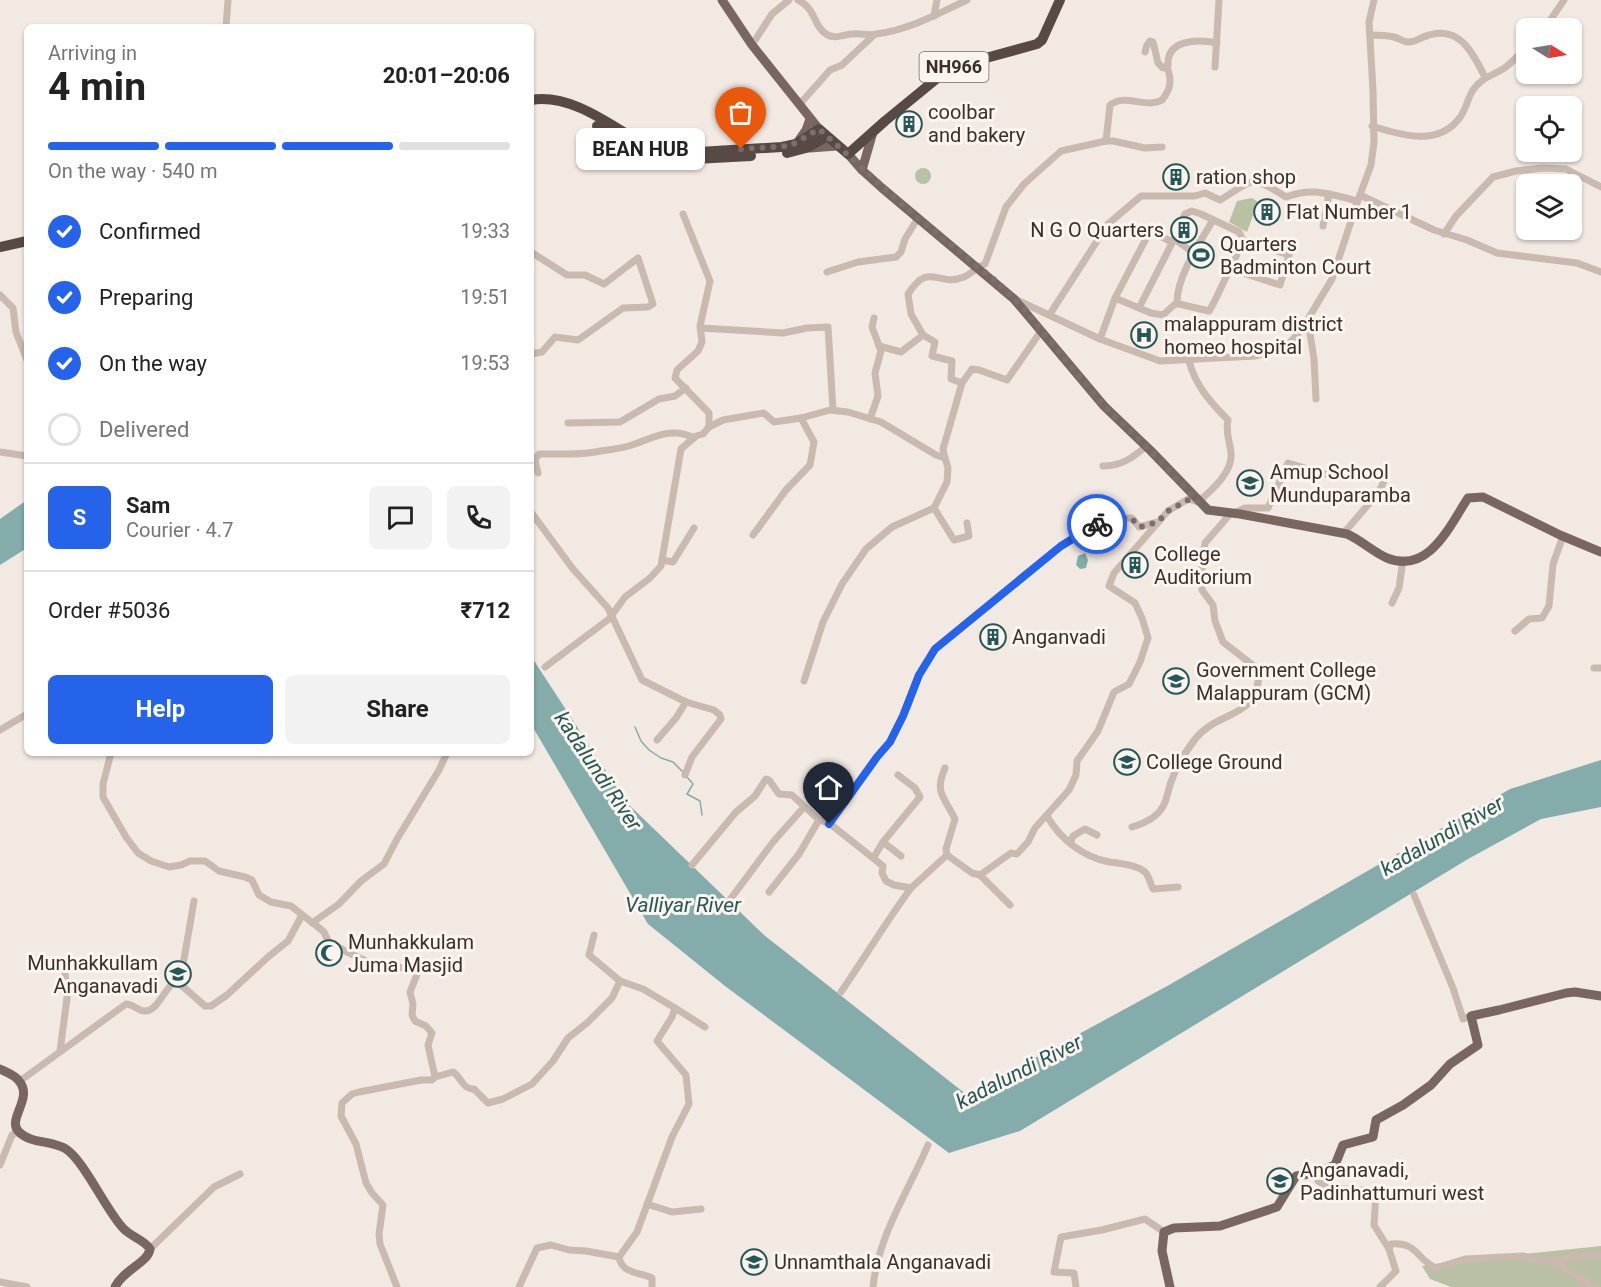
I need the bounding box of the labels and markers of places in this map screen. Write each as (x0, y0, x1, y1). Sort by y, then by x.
pin (715, 87, 766, 149)
place label: coolbar and bakery (928, 100, 1026, 147)
building icon: coolbar and bakery (894, 109, 924, 139)
callout: BEAN HUB (576, 128, 705, 170)
building icon: ration shop (1161, 162, 1191, 192)
place label: ration shop (1196, 165, 1296, 189)
building icon: Flat Number 1 (1252, 197, 1282, 227)
place label: Flat Number 1 (1286, 200, 1412, 224)
building icon: N G O Quarters (1169, 215, 1199, 245)
place label: N G O Quarters (1030, 218, 1164, 242)
place label: Quarters Badminton Court (1220, 232, 1371, 279)
sports icon: Quarters Badminton Court (1186, 240, 1216, 270)
place label: malappuram district homeo hospital (1164, 312, 1343, 359)
hospital icon: malappuram district homeo hospital (1129, 320, 1159, 350)
place label: Amup School Munduparamba (1270, 460, 1411, 507)
school or university icon: Amup School Munduparamba (1235, 468, 1265, 498)
place label: College Auditorium (1154, 542, 1252, 589)
building icon: College Auditorium (1120, 550, 1150, 580)
building icon: Anganvadi (978, 622, 1008, 652)
place label: Anganvadi (1012, 625, 1106, 649)
place label: Government College Malappuram (GCM) (1196, 658, 1376, 705)
school or university icon: Government College Malappuram (GCM) (1161, 666, 1191, 696)
school or university icon: College Ground (1112, 747, 1142, 777)
place label: College Ground (1146, 750, 1283, 774)
pin (803, 762, 854, 824)
place label: Munhakkulam Juma Masjid (348, 930, 474, 977)
mosque icon: Munhakkulam Juma Masjid (314, 938, 344, 968)
place label: Munhakkullam Anganavadi (27, 951, 158, 998)
school or university icon: Munhakkullam Anganavadi (163, 959, 193, 989)
place label: Anganavadi, Padinhattumuri west (1300, 1158, 1484, 1205)
school or university icon: Anganavadi, Padinhattumuri west (1265, 1166, 1295, 1196)
school or university icon: Unnamthala Anganavadi (739, 1247, 769, 1277)
place label: Unnamthala Anganavadi (774, 1250, 991, 1274)

